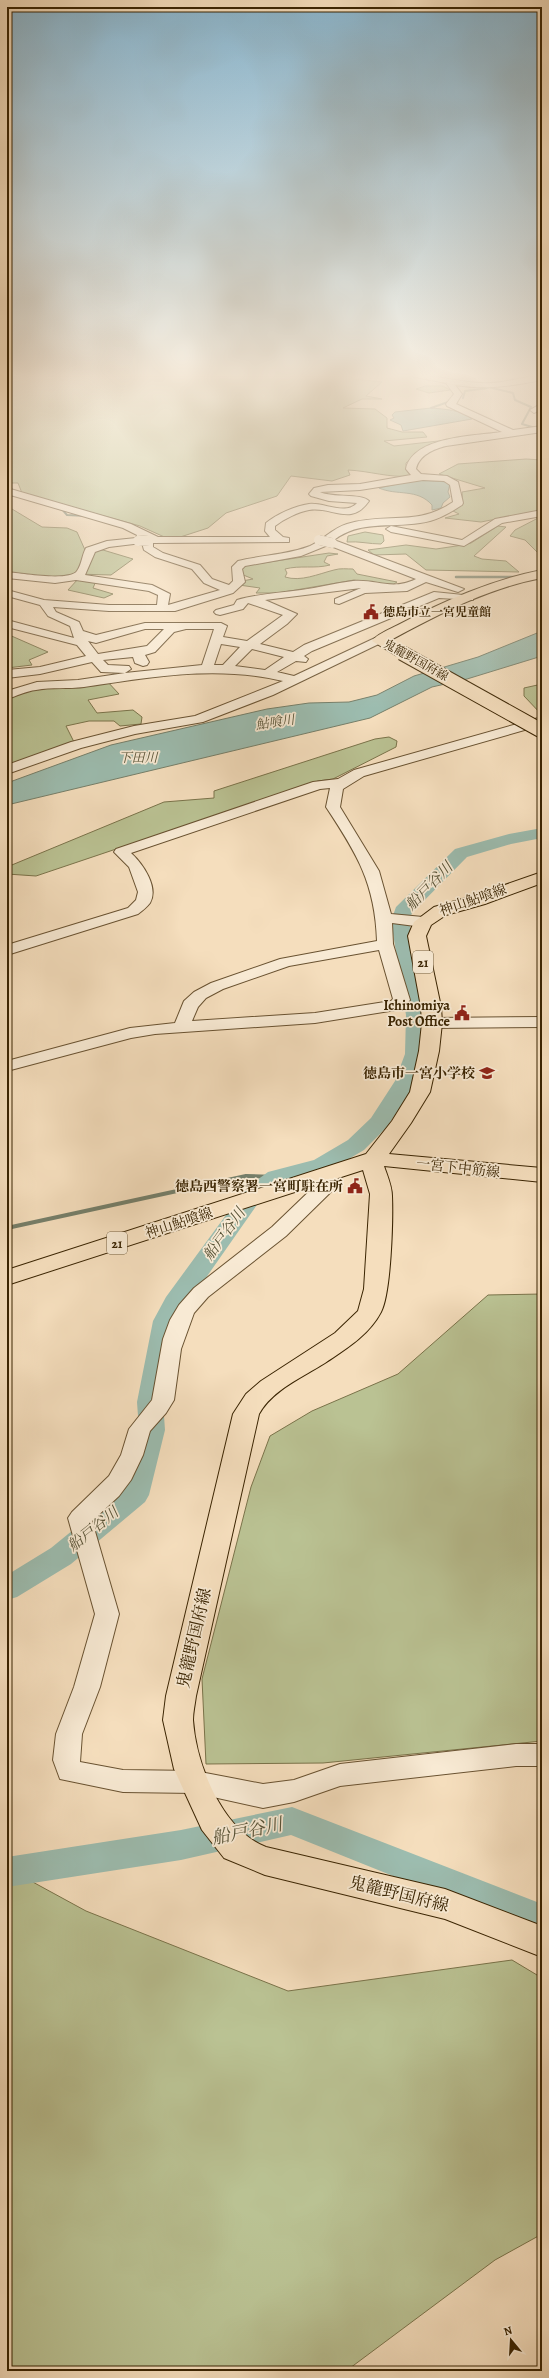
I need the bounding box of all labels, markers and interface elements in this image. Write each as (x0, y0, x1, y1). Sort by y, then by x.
public building icon: 徳島市立一宮児童館 (362, 603, 380, 621)
place label: 徳島市立一宮児童館 (383, 604, 491, 620)
street label: 鬼籠野国府線 (381, 636, 451, 684)
water label: 鮎喰川 (254, 711, 297, 733)
water label: 下田川 (118, 749, 159, 766)
water label: 船戸谷川 (401, 856, 458, 915)
street label: 神山鮎喰線 (437, 880, 509, 920)
road number: 21 (413, 951, 433, 973)
place label: Ichinomiya Post Office (384, 996, 451, 1031)
public building icon: Ichinomiya Post Office (453, 1004, 471, 1022)
place label: 徳島市一宮小学校 (363, 1064, 475, 1083)
school or university icon: 徳島市一宮小学校 (478, 1064, 496, 1082)
street label: 一宮下中筋線 (415, 1154, 501, 1182)
place label: 徳島西警察署一宮町駐在所 (175, 1177, 343, 1196)
public building icon: 徳島西警察署一宮町駐在所 (346, 1177, 364, 1195)
water label: 船戸谷川 (198, 1202, 251, 1264)
street label: 神山鮎喰線 (143, 1203, 215, 1243)
road number: 21 (107, 1232, 127, 1254)
water label: 船戸谷川 (63, 1501, 124, 1556)
street label: 鬼籠野国府線 (171, 1586, 217, 1690)
water label: 船戸谷川 (209, 1811, 287, 1850)
street label: 鬼籠野国府線 (347, 1871, 451, 1917)
north arrow (491, 2320, 531, 2360)
text: N (502, 2323, 514, 2339)

